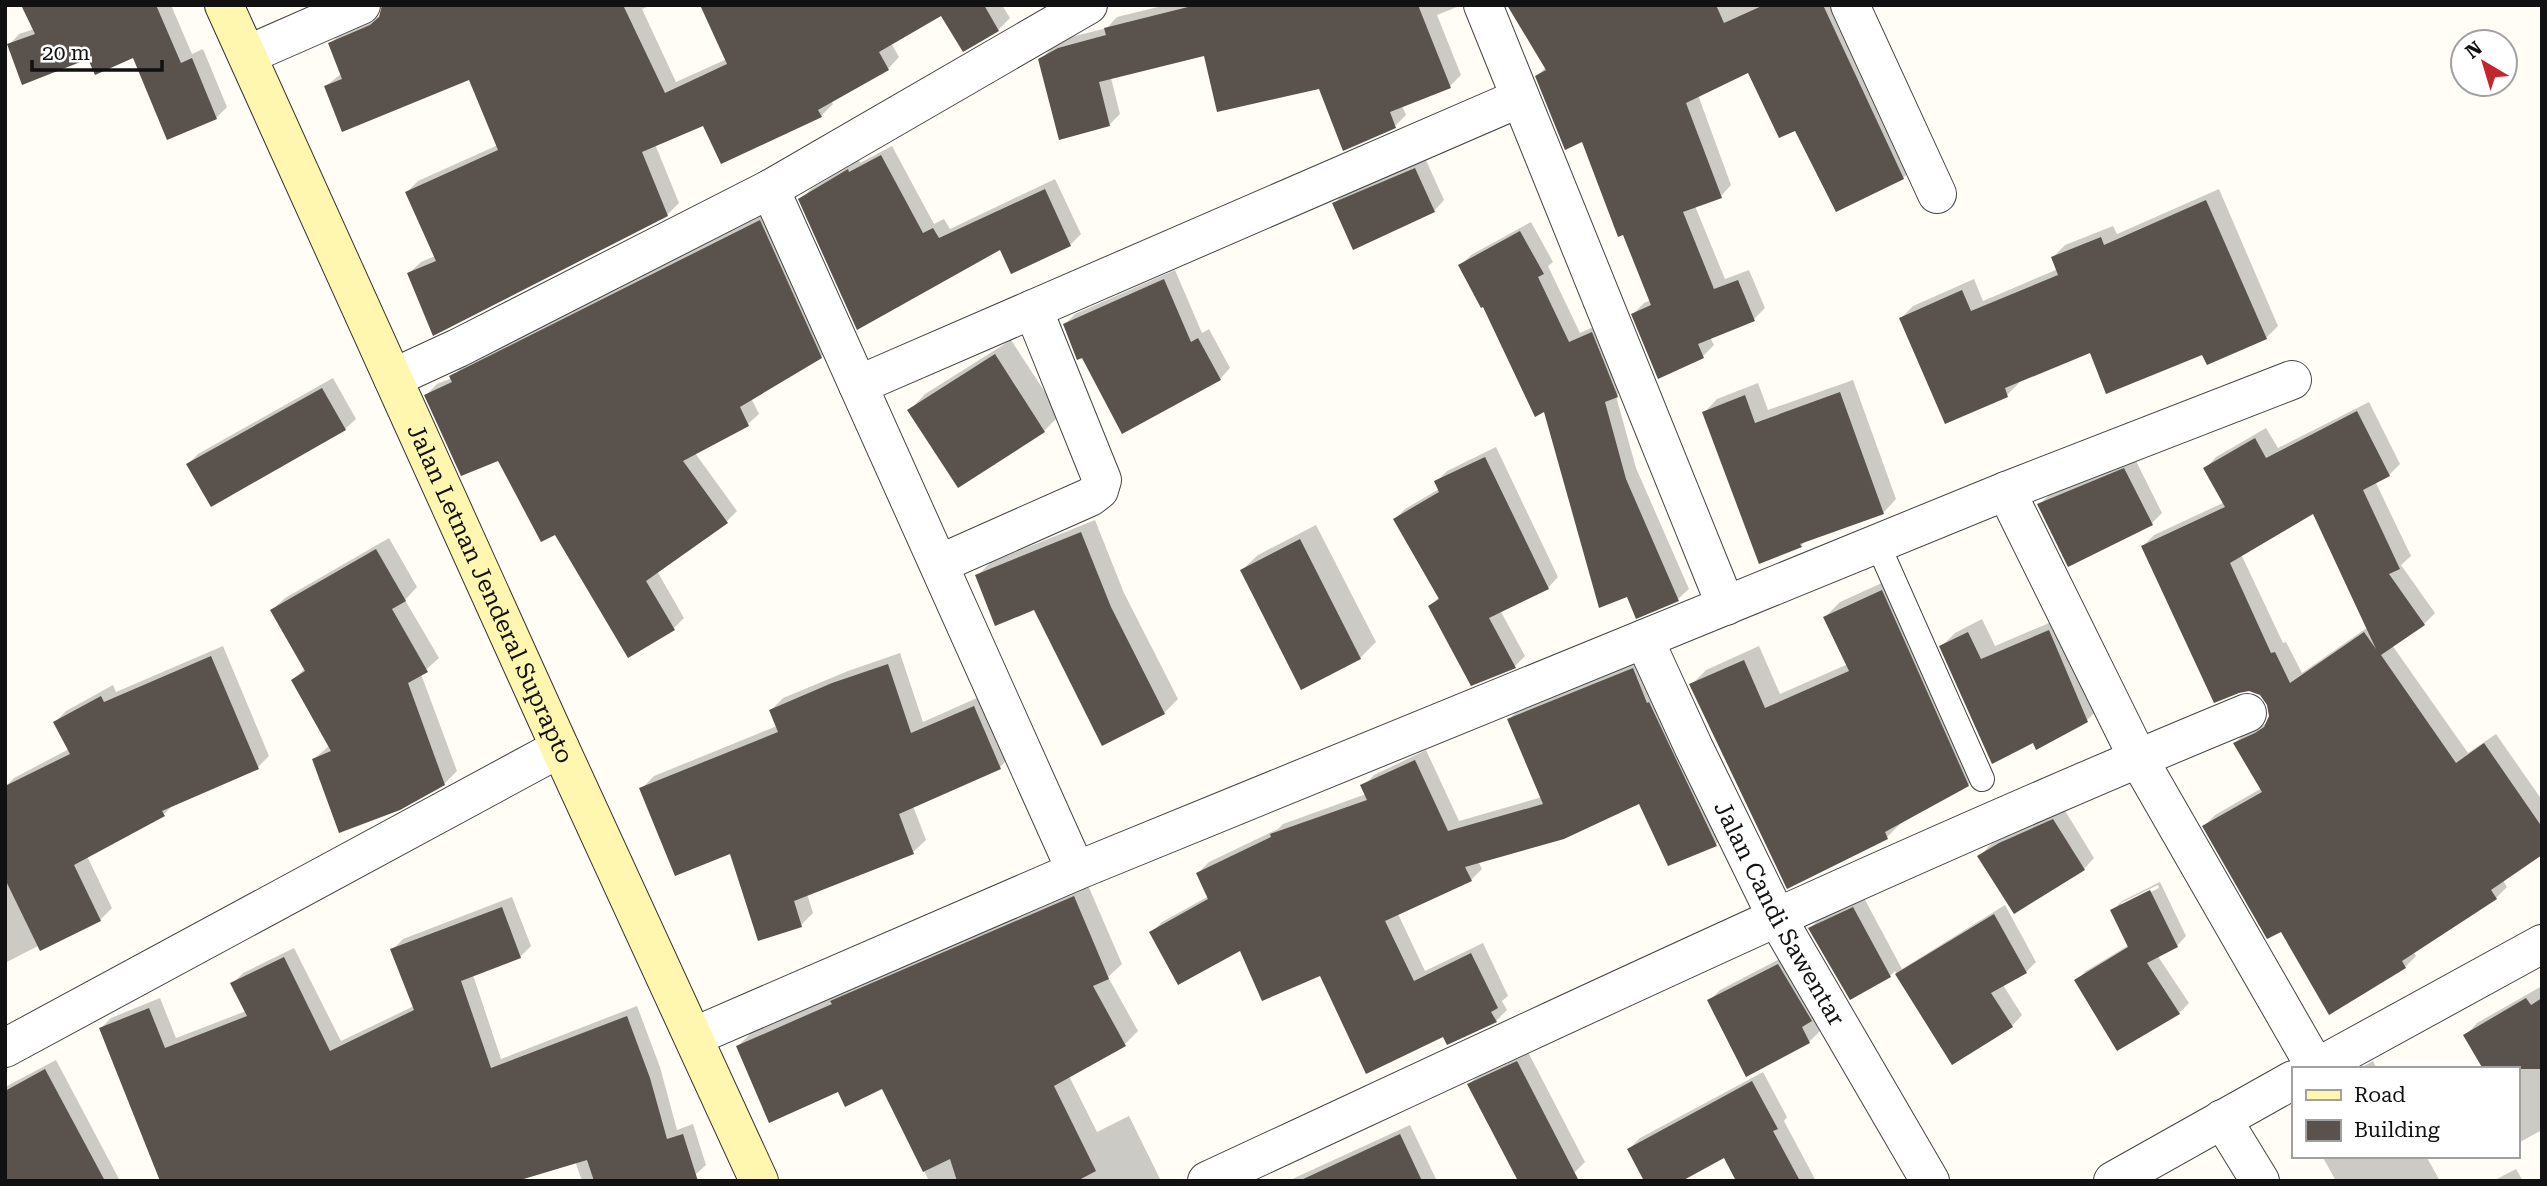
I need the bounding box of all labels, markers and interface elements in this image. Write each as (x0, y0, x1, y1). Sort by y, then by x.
scale bar (32, 28, 161, 72)
north arrow (2449, 28, 2519, 98)
text: N (2461, 36, 2487, 64)
text: 20 m (42, 41, 90, 65)
street label: Jalan Letnan Jenderal Suprapto (401, 420, 579, 768)
street label: Jalan Candi Sawentar (1708, 797, 1851, 1031)
legend (2292, 1067, 2519, 1158)
text: Road (2354, 1083, 2406, 1107)
text: Building (2354, 1118, 2440, 1142)

